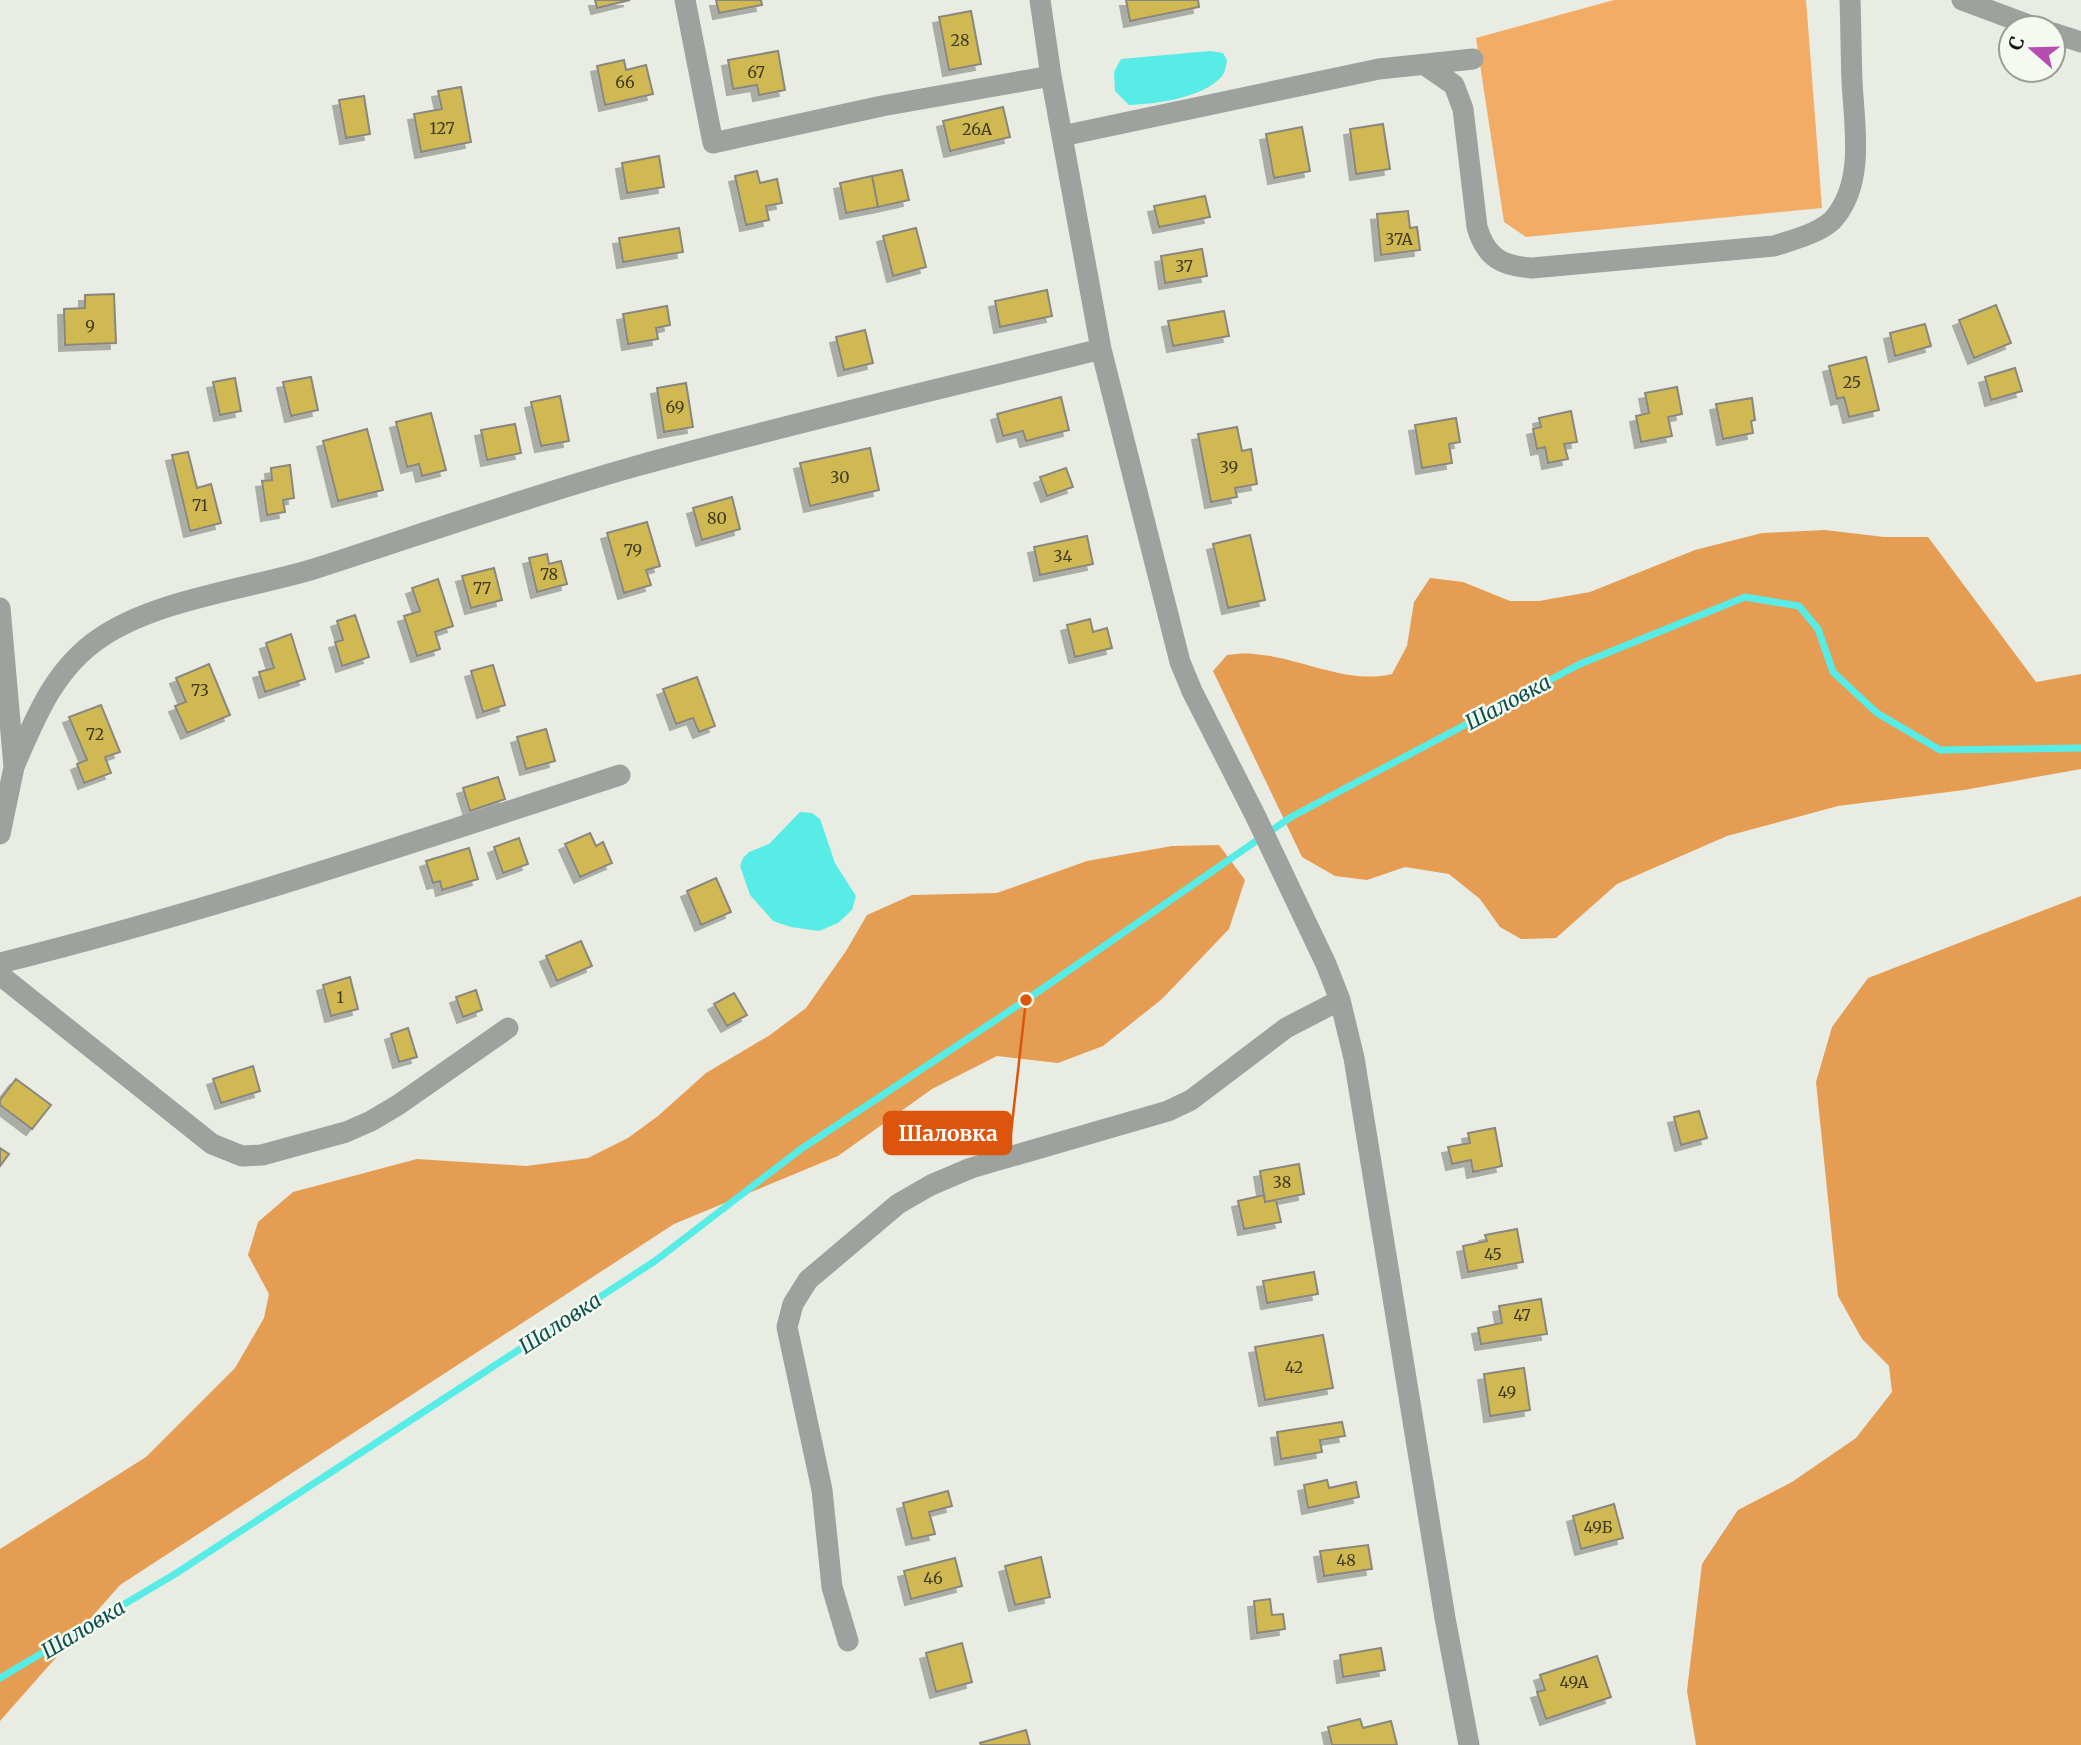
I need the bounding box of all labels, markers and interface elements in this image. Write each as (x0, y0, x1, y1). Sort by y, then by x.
north arrow (1997, 14, 2067, 84)
house number: 28 (951, 30, 969, 50)
text: С (2003, 33, 2029, 53)
house number: 67 (747, 62, 765, 82)
house number: 66 (615, 72, 635, 92)
house number: 127 (429, 118, 455, 138)
house number: 26А (962, 119, 993, 139)
house number: 37А (1385, 229, 1413, 249)
house number: 37 (1175, 256, 1193, 276)
house number: 9 (85, 316, 95, 336)
house number: 25 (1843, 372, 1861, 392)
house number: 69 (666, 397, 684, 417)
house number: 39 (1220, 457, 1238, 477)
house number: 30 (830, 467, 850, 487)
house number: 71 (192, 495, 208, 515)
house number: 80 (707, 508, 727, 528)
house number: 79 (624, 540, 642, 560)
house number: 34 (1054, 546, 1073, 566)
house number: 78 (540, 564, 558, 584)
house number: 77 (473, 578, 491, 598)
water label: Шаловка (1460, 668, 1556, 736)
house number: 73 (191, 680, 209, 700)
house number: 72 (86, 724, 104, 744)
house number: 1 (336, 987, 344, 1007)
callout: Шаловка (884, 1112, 1011, 1154)
text: Шаловка (898, 1120, 998, 1147)
house number: 38 (1273, 1172, 1291, 1192)
house number: 45 (1484, 1244, 1502, 1264)
water label: Шаловка (514, 1286, 606, 1360)
house number: 47 (1513, 1305, 1531, 1325)
house number: 42 (1285, 1357, 1303, 1377)
house number: 49 (1498, 1382, 1516, 1402)
house number: 49Б (1584, 1517, 1612, 1537)
house number: 48 (1336, 1550, 1356, 1570)
house number: 46 (923, 1568, 943, 1588)
water label: Шаловка (36, 1593, 130, 1665)
house number: 49А (1560, 1672, 1589, 1692)

